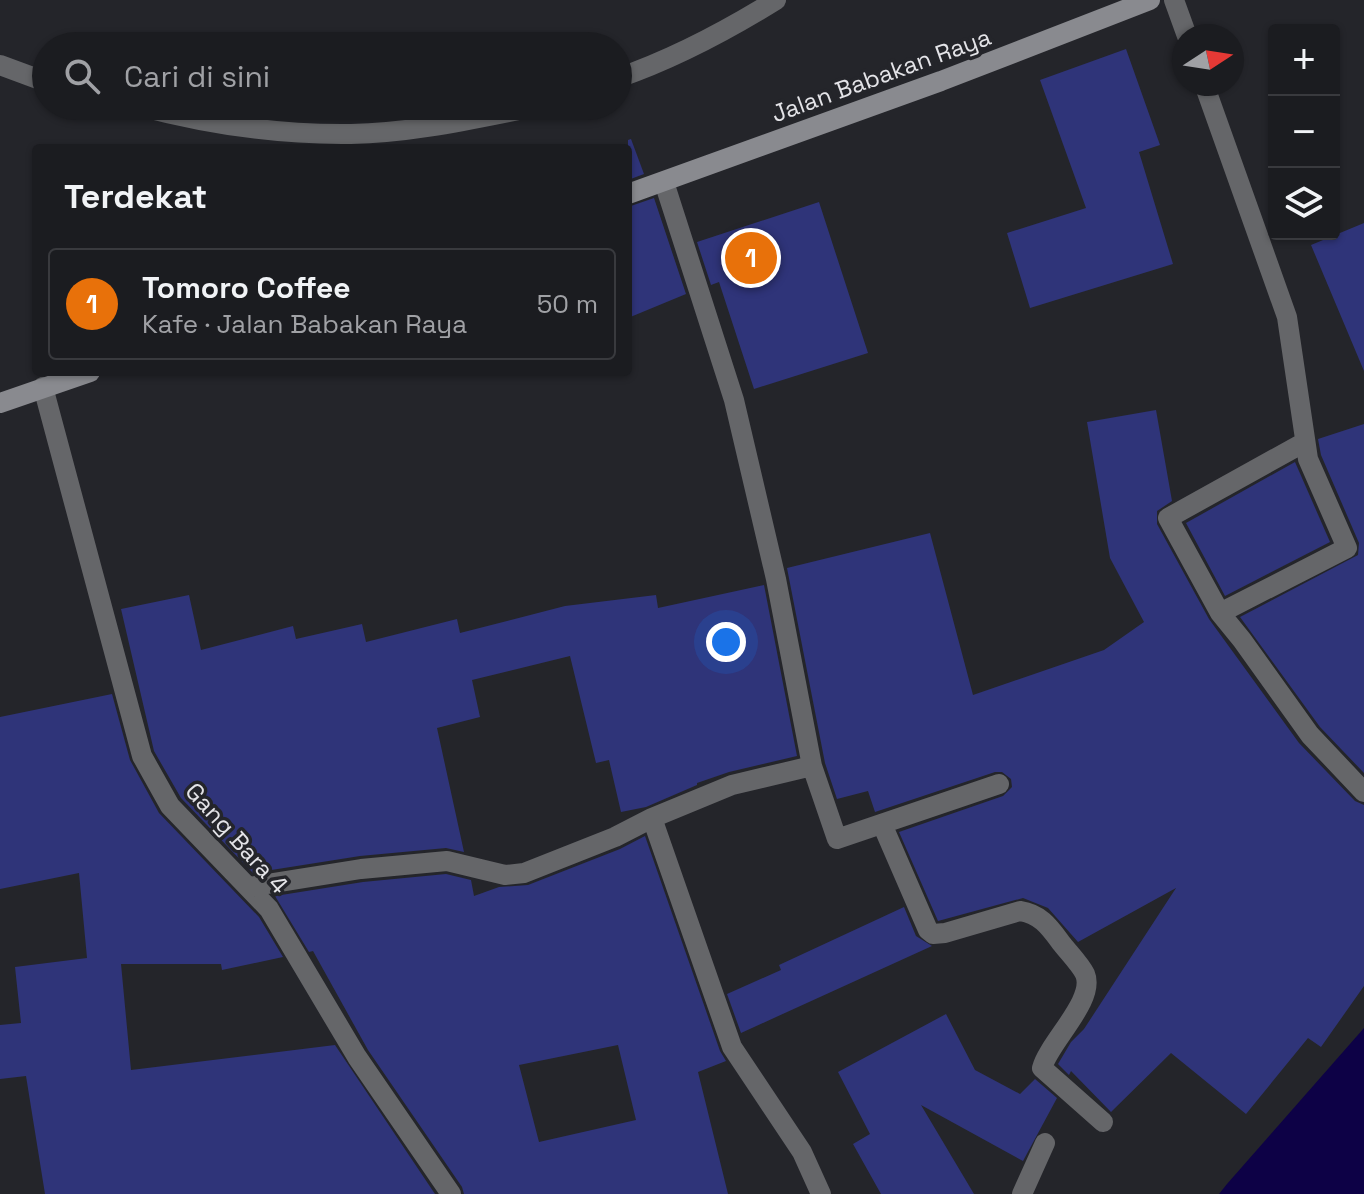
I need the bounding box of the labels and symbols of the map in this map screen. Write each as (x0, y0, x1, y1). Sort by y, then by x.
street label: Jalan Babakan Raya (767, 21, 995, 129)
north arrow (1172, 24, 1244, 96)
pin: 1 (725, 228, 777, 288)
your location (706, 622, 746, 662)
street label: Gang Bara 4 (179, 776, 295, 900)

